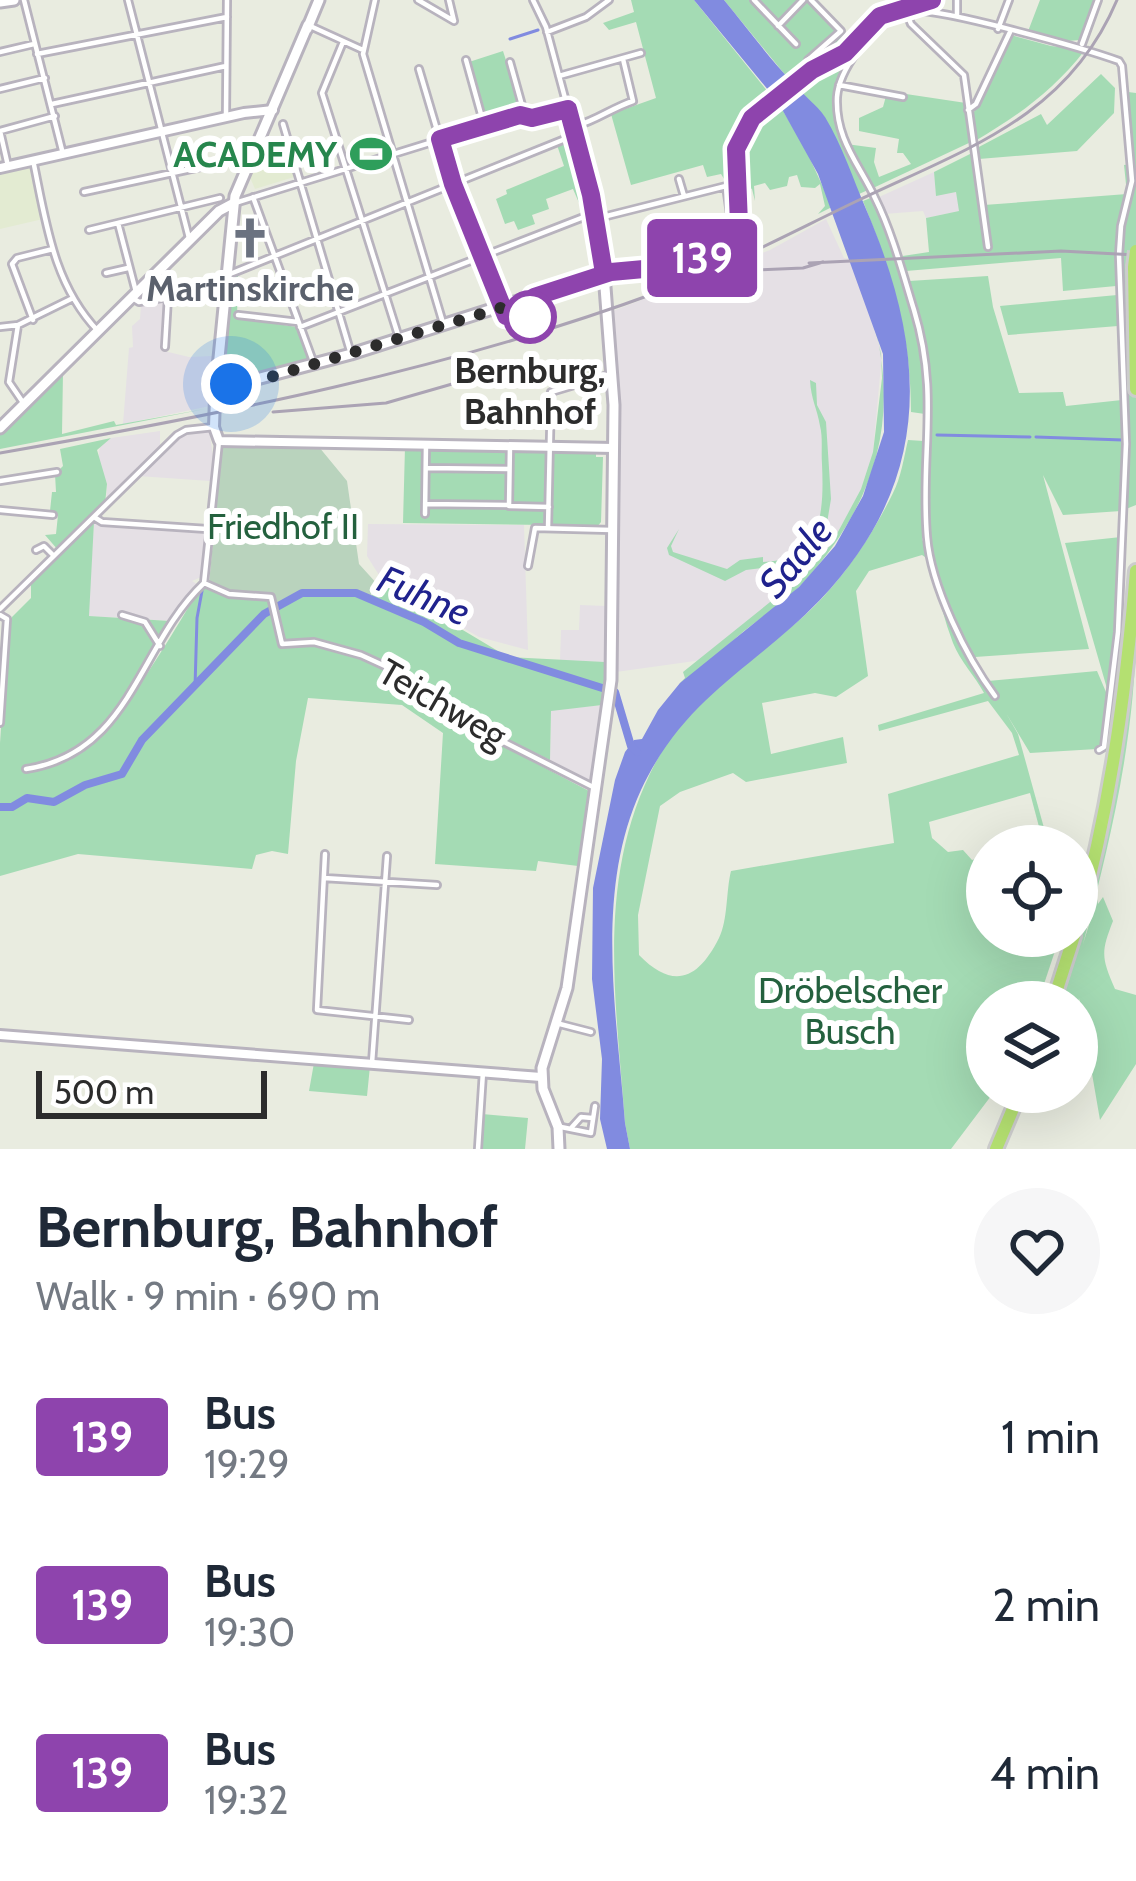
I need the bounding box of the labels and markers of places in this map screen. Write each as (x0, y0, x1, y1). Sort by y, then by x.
sports icon: ACADEMY (348, 131, 394, 177)
place label: ACADEMY (173, 132, 338, 176)
church icon: Martinskirche (227, 215, 273, 261)
place label: Martinskirche (146, 266, 354, 310)
marker: Bernburg, Bahnhof (505, 292, 555, 342)
place label: Bernburg, Bahnhof (454, 348, 606, 433)

